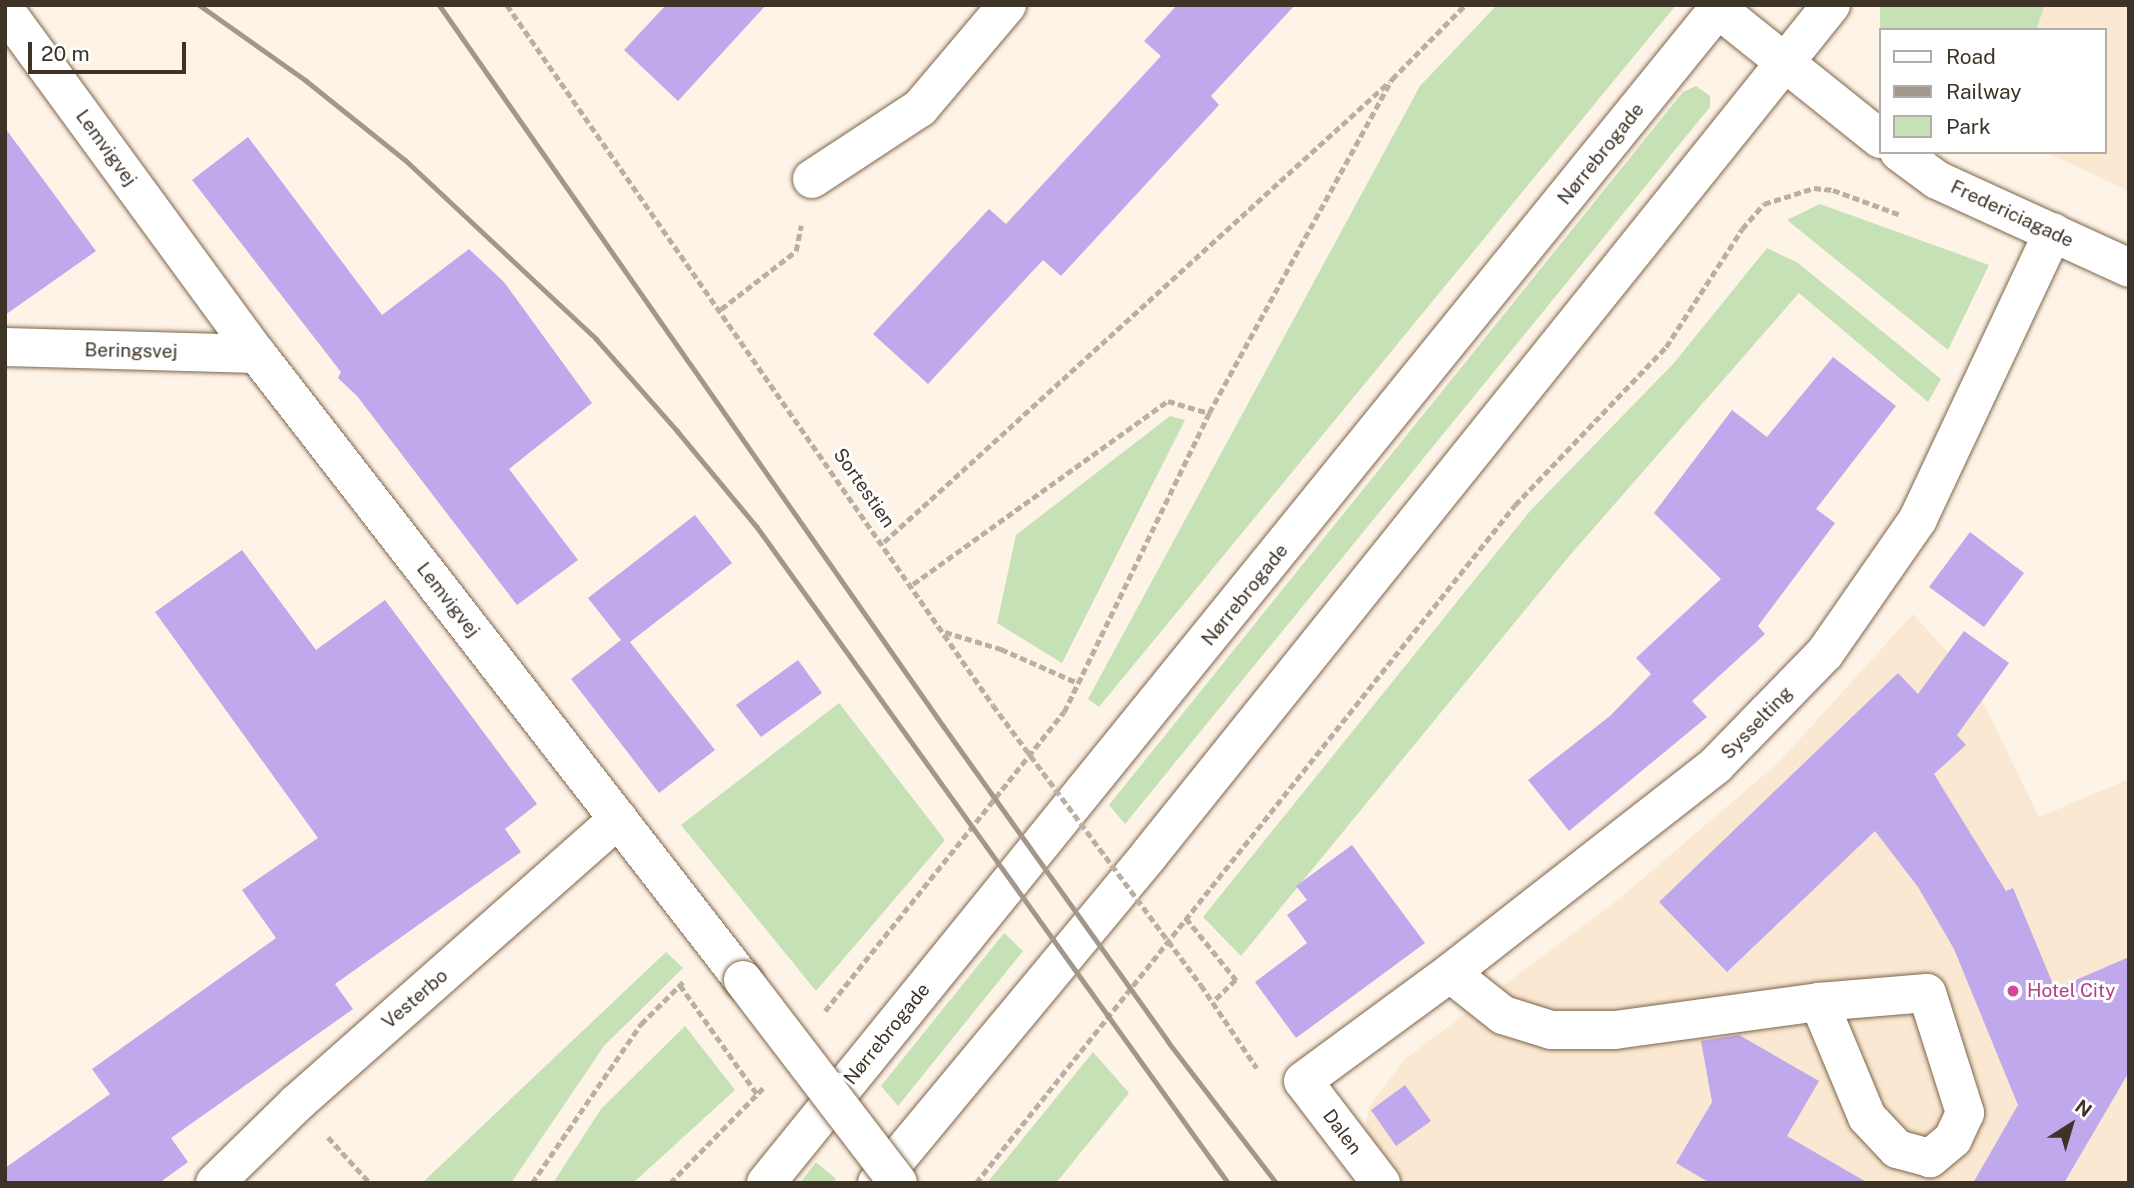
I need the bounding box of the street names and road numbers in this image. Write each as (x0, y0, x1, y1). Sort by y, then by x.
street label: Nørrebrogade (1553, 99, 1649, 209)
street label: Lemvigvej (71, 105, 141, 191)
street label: Fredericiagade (1947, 176, 2077, 252)
street label: Beringsvej (84, 339, 178, 363)
street label: Sortestien (828, 444, 900, 532)
street label: Nørrebrogade (1197, 540, 1293, 650)
street label: Lemvigvej (412, 558, 484, 642)
street label: Sysselting (1717, 682, 1797, 764)
street label: Vesterbo (378, 964, 452, 1034)
street label: Nørrebrogade (839, 979, 935, 1089)
street label: Dalen (1318, 1105, 1366, 1159)

